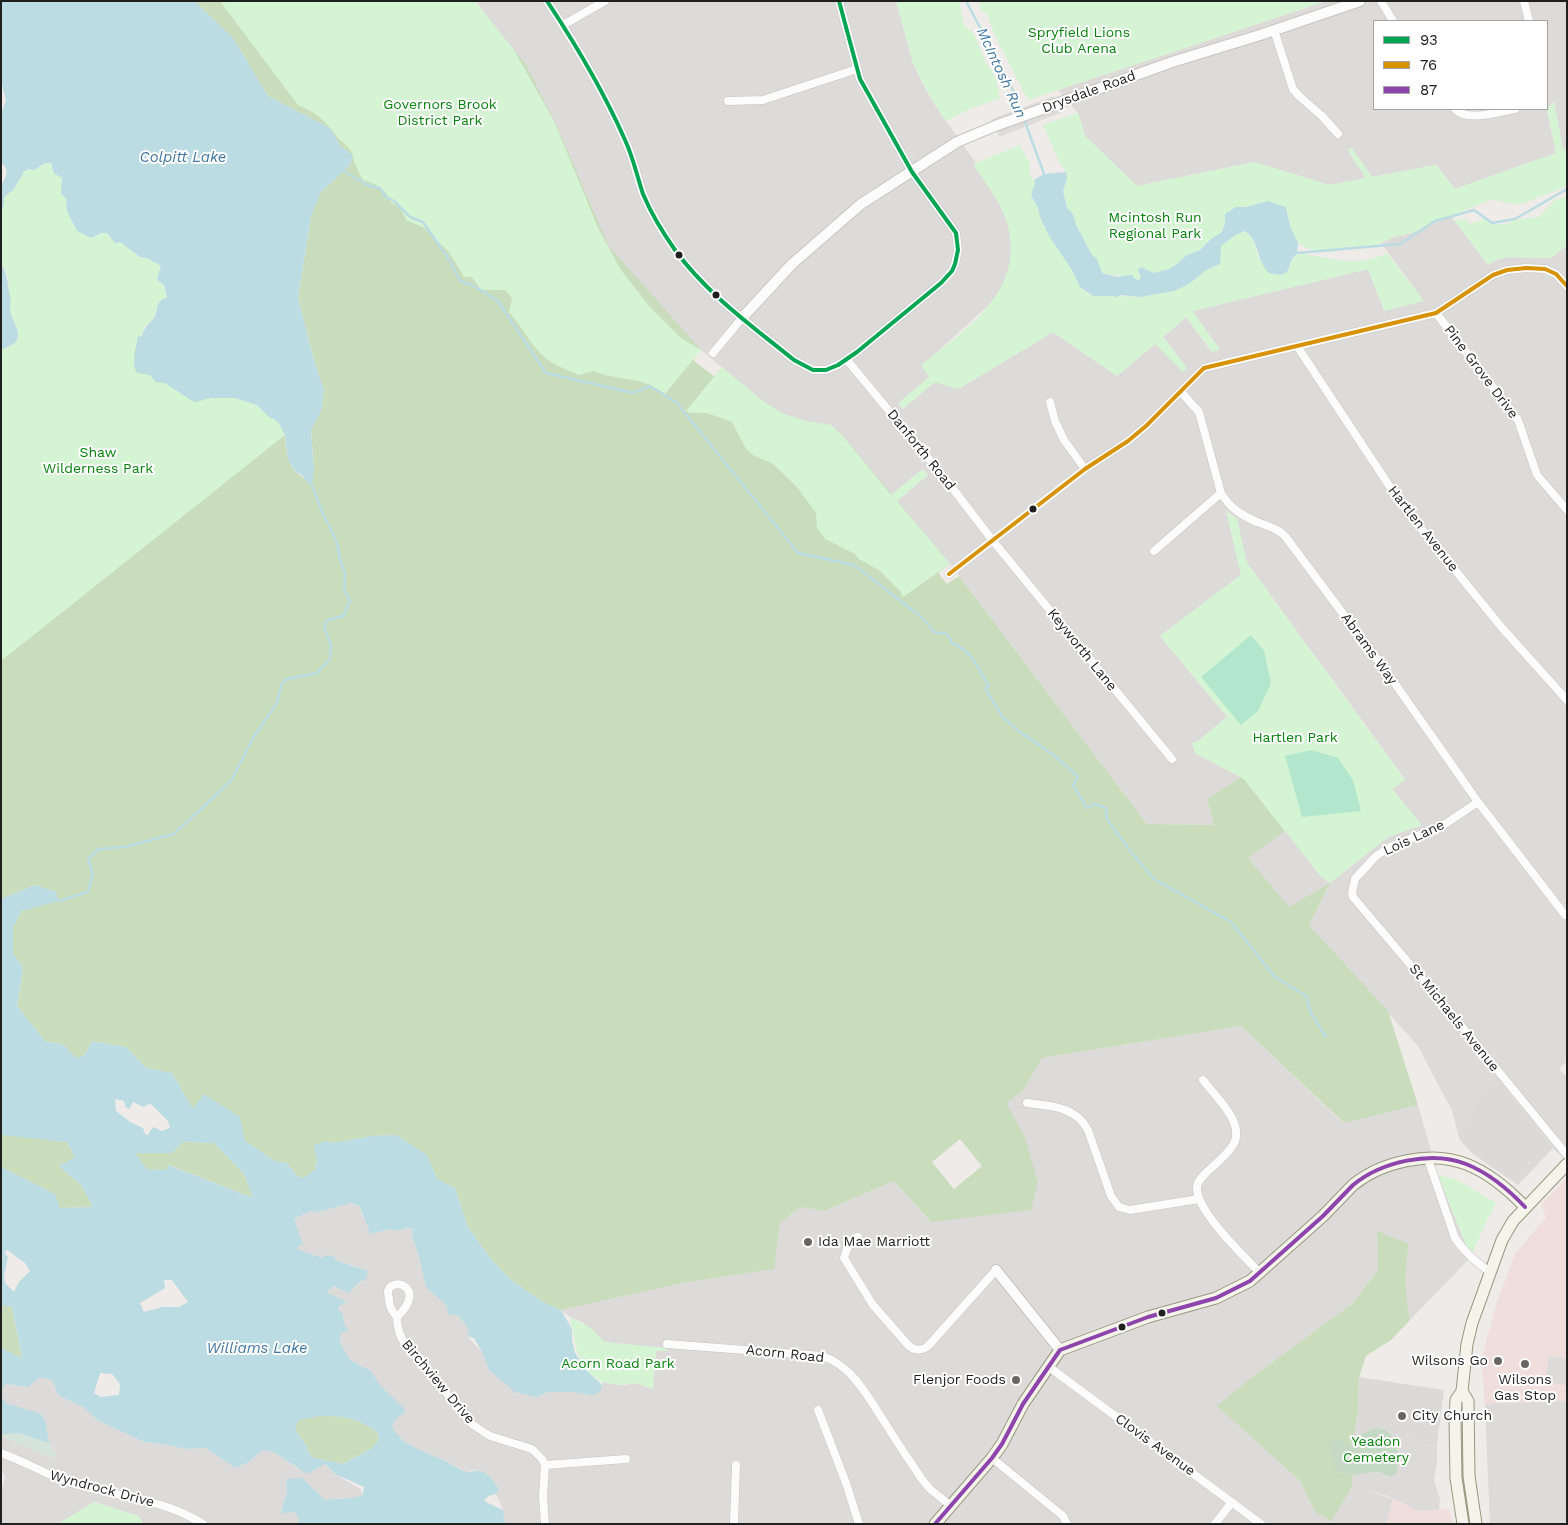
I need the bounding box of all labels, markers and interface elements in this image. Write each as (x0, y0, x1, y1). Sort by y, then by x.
legend (1373, 20, 1548, 110)
water label: McIntosh Run (972, 25, 1030, 121)
park label: Spryfield Lions Club Arena (1028, 25, 1130, 58)
text: 93 (1420, 31, 1438, 49)
text: 76 (1420, 56, 1437, 74)
street label: Drysdale Road (1040, 67, 1138, 117)
text: 87 (1420, 81, 1437, 99)
park label: Governors Brook District Park (383, 97, 497, 130)
water label: Colpitt Lake (140, 149, 226, 167)
park label: Mcintosh Run Regional Park (1108, 210, 1202, 242)
unlabelled marker (674, 250, 684, 260)
unlabelled marker (711, 290, 721, 300)
street label: Pine Grove Drive (1440, 322, 1522, 422)
street label: Danforth Road (883, 406, 959, 494)
park label: Shaw Wilderness Park (43, 445, 153, 478)
street label: Hartlen Avenue (1384, 483, 1462, 575)
unlabelled marker (1028, 504, 1038, 514)
street label: Keyworth Lane (1044, 605, 1120, 695)
street label: Abrams Way (1337, 610, 1401, 688)
park label: Hartlen Park (1252, 730, 1338, 746)
street label: Lois Lane (1381, 817, 1447, 859)
street label: St Michaels Avenue (1405, 961, 1503, 1075)
place label: Ida Mae Marriott (818, 1234, 930, 1250)
marker: Ida Mae Marriott (802, 1236, 814, 1248)
unlabelled marker (1157, 1308, 1167, 1318)
unlabelled marker (1117, 1322, 1127, 1332)
street label: Birchview Drive (398, 1336, 478, 1428)
water label: Williams Lake (207, 1340, 307, 1358)
street label: Acorn Road (745, 1342, 825, 1366)
place label: Wilsons Go (1411, 1353, 1488, 1369)
marker: Wilsons Go (1492, 1355, 1504, 1367)
park label: Acorn Road Park (561, 1356, 675, 1372)
marker: Wilsons Gas Stop (1519, 1358, 1531, 1370)
place label: Flenjor Foods (913, 1372, 1006, 1388)
place label: Wilsons Gas Stop (1494, 1372, 1556, 1404)
marker: Flenjor Foods (1010, 1374, 1022, 1386)
place label: City Church (1412, 1408, 1492, 1424)
street label: Clovis Avenue (1112, 1410, 1198, 1480)
marker: City Church (1396, 1410, 1408, 1422)
park label: Yeadon Cemetery (1343, 1434, 1409, 1466)
street label: Wyndrock Drive (48, 1467, 156, 1511)

